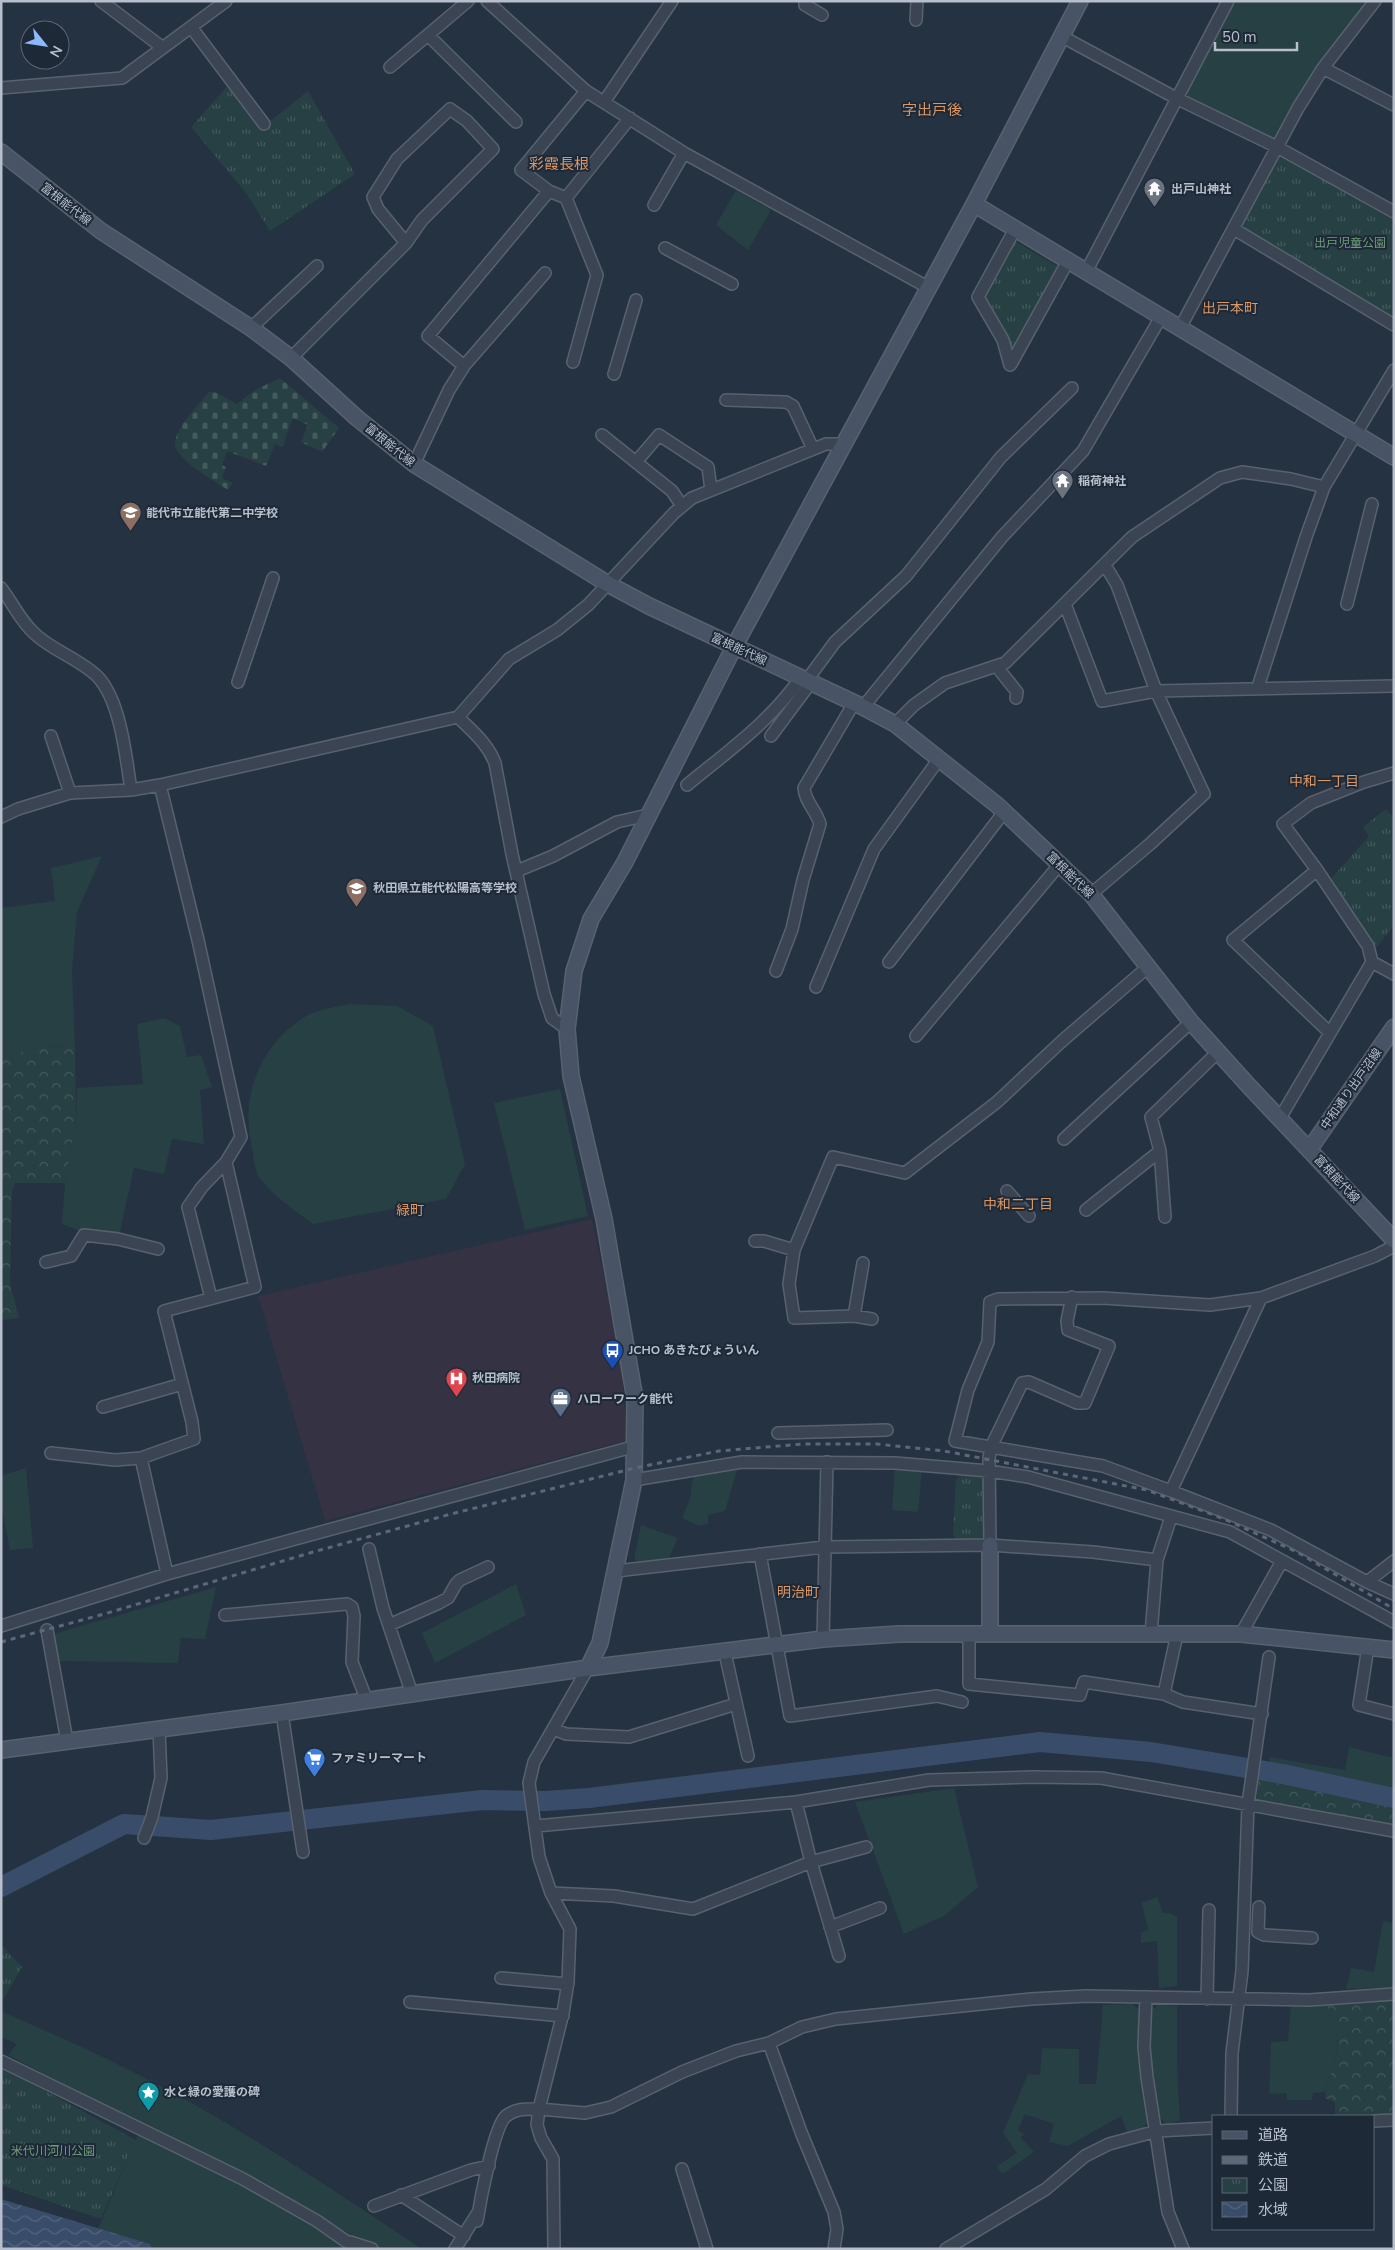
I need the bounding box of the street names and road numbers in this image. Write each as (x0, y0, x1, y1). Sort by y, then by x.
street label: 富根能代線 (37, 179, 95, 229)
street label: 富根能代線 (362, 420, 418, 470)
street label: 富根能代線 (708, 629, 770, 669)
street label: 富根能代線 (1043, 848, 1097, 902)
street label: 中和通り出戸沼線 (1317, 1045, 1385, 1133)
street label: 富根能代線 (1311, 1152, 1363, 1206)

